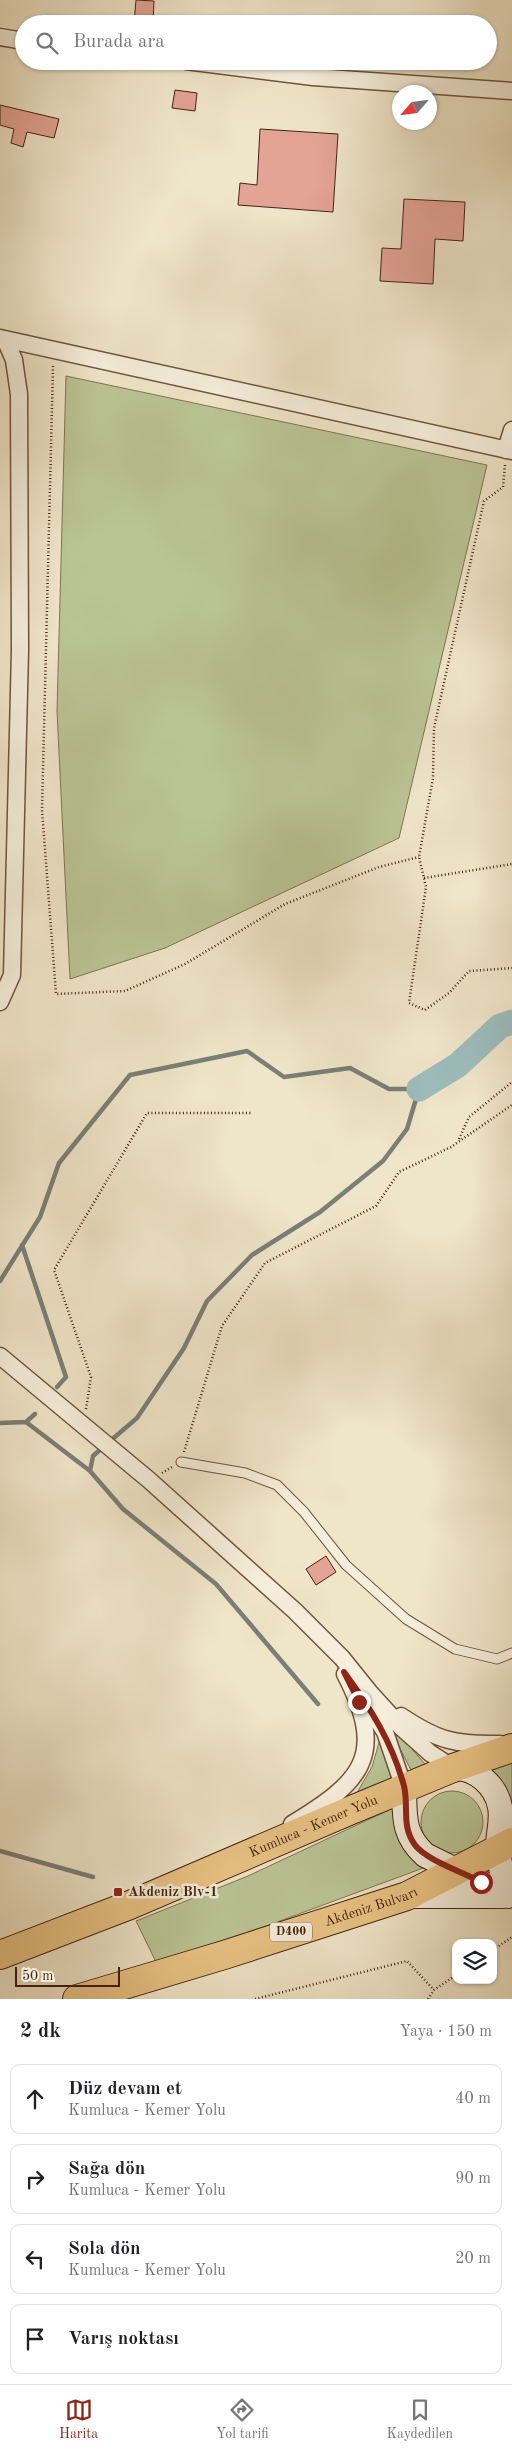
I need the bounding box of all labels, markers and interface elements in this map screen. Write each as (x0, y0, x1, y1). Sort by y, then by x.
search box (15, 15, 497, 70)
icon: search (33, 29, 61, 57)
text: Burada ara (73, 33, 165, 52)
north arrow (392, 85, 437, 130)
route end (348, 1691, 371, 1714)
street label: Kumluca - Kemer Yolu (247, 1793, 380, 1860)
route start (470, 1871, 493, 1894)
place label: Akdeniz Blv-1 (128, 1885, 218, 1899)
street label: Akdeniz Bulvarı (323, 1885, 420, 1929)
marker: Akdeniz Blv-1 (112, 1886, 124, 1898)
road number: D400 (270, 1922, 312, 1941)
map controls (452, 1939, 497, 1984)
button: layers (452, 1939, 497, 1984)
scale bar (15, 1964, 120, 1987)
text: 50 m (22, 1969, 53, 1983)
text: 2 dk (20, 2021, 61, 2042)
text: Yaya · 150 m (399, 2024, 492, 2040)
text: Düz devam et (68, 2080, 182, 2099)
icon: ahead (21, 2085, 49, 2113)
text: 40 m (455, 2091, 491, 2107)
text: Kumluca - Kemer Yolu (68, 2103, 226, 2119)
text: Sağa dön (68, 2160, 145, 2179)
icon: right (21, 2165, 49, 2193)
text: 90 m (455, 2171, 491, 2187)
text: Kumluca - Kemer Yolu (68, 2183, 226, 2199)
text: Sola dön (68, 2240, 141, 2259)
icon: left (21, 2245, 49, 2273)
text: 20 m (455, 2251, 491, 2267)
text: Kumluca - Kemer Yolu (68, 2263, 226, 2279)
icon: arrive (21, 2325, 49, 2353)
text: Varış noktası (68, 2330, 179, 2349)
tab: Harita (59, 2396, 98, 2443)
tab: Yol tarifi (216, 2396, 269, 2443)
tab: Kaydedilen (386, 2396, 453, 2443)

